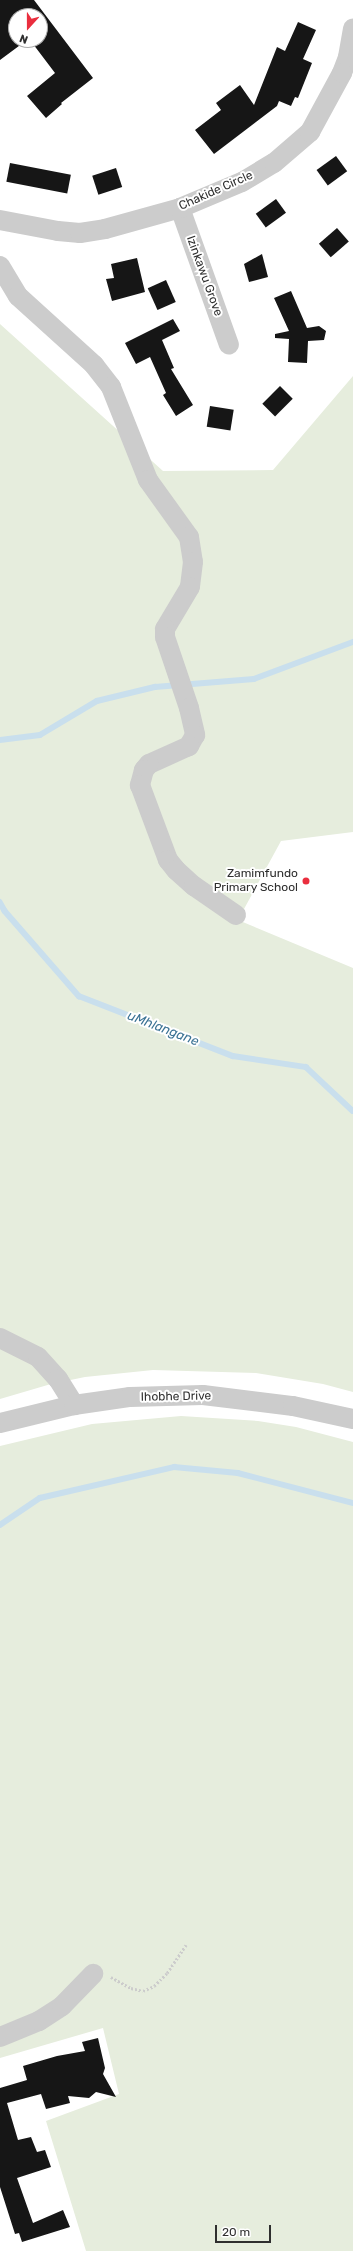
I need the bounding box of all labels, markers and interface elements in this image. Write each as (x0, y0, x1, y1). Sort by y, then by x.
north arrow (8, 8, 48, 48)
text: N (18, 31, 30, 46)
street label: Chakide Circle (177, 168, 255, 214)
street label: Izinkawu Grove (183, 234, 225, 318)
place label: Zamimfundo Primary School (213, 867, 298, 895)
marker: Zamimfundo Primary School (301, 876, 311, 886)
water label: uMhlangane (125, 1008, 201, 1050)
street label: Ihobhe Drive (141, 1389, 211, 1405)
scale bar (217, 2217, 273, 2243)
text: 20 m (222, 2225, 250, 2239)

